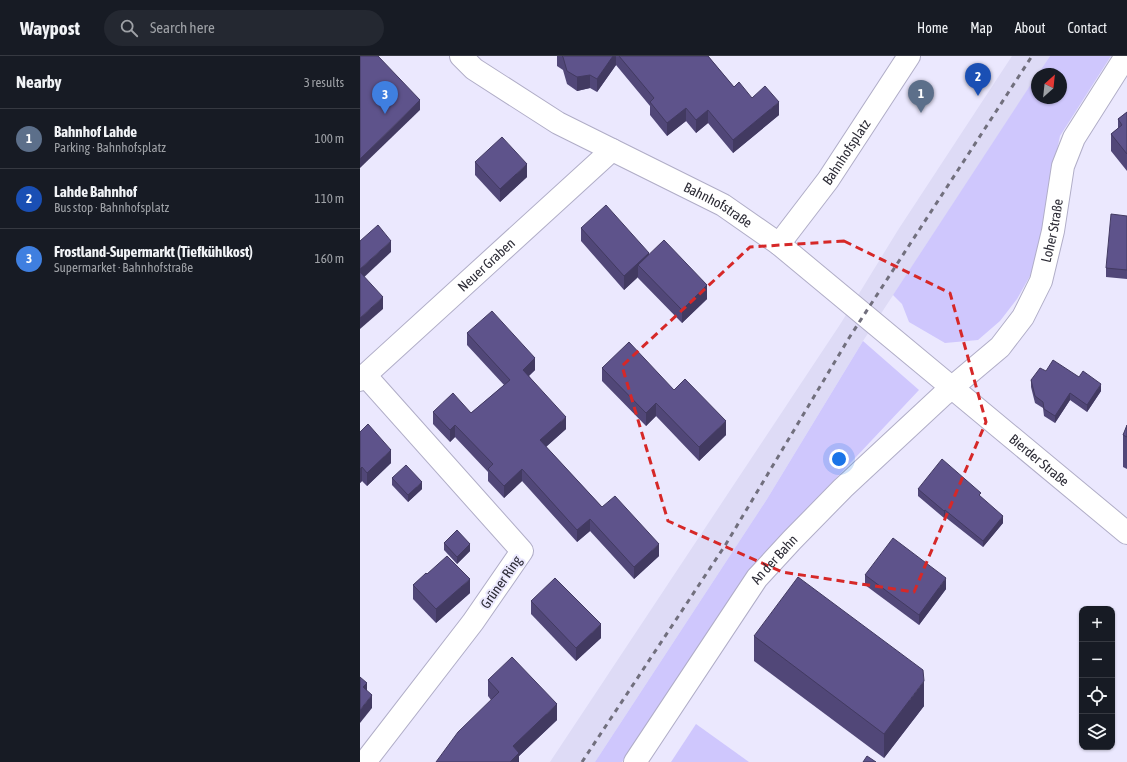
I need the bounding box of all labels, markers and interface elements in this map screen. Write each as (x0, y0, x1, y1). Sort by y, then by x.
search box (104, 10, 384, 46)
text: Waypost (20, 17, 80, 39)
icon: search (118, 17, 140, 39)
text: Search here (150, 19, 215, 36)
text: Home (917, 20, 948, 36)
text: Map (970, 20, 993, 36)
text: About (1015, 20, 1046, 36)
text: Contact (1068, 20, 1107, 36)
pin: 2 (965, 63, 991, 96)
north arrow (1031, 68, 1067, 104)
text: Nearby (16, 72, 62, 92)
text: 3 results (304, 75, 344, 90)
pin: 1 (908, 80, 934, 113)
pin: 3 (372, 81, 398, 114)
street label: Bahnhofsplatz (819, 116, 873, 188)
text: Bahnhof Lahde (54, 123, 137, 140)
text: 1 (26, 131, 32, 146)
text: 100 m (315, 131, 344, 146)
text: Parking · Bahnhofsplatz (54, 140, 166, 155)
street label: Bahnhofstraße (681, 179, 755, 231)
text: Lahde Bahnhof (54, 183, 137, 200)
text: 2 (26, 191, 32, 206)
text: 110 m (315, 191, 344, 206)
street label: Loher Straße (1038, 198, 1066, 264)
text: Bus stop · Bahnhofsplatz (54, 200, 169, 215)
street label: Neuer Graben (455, 235, 518, 295)
text: Frostland-Supermarkt (Tiefkühlkost) (54, 243, 253, 260)
text: 3 (26, 251, 32, 266)
text: 160 m (315, 251, 344, 266)
text: Supermarket · Bahnhofstraße (54, 260, 193, 275)
street label: Bierder Straße (1006, 431, 1072, 489)
your location (829, 449, 849, 469)
street label: An der Bahn (747, 531, 801, 587)
street label: Grüner Ring (477, 553, 525, 611)
map controls (1079, 606, 1115, 750)
button: + (1079, 606, 1115, 642)
button: − (1079, 642, 1115, 678)
button: locate (1079, 678, 1115, 714)
button: layers (1079, 714, 1115, 750)

